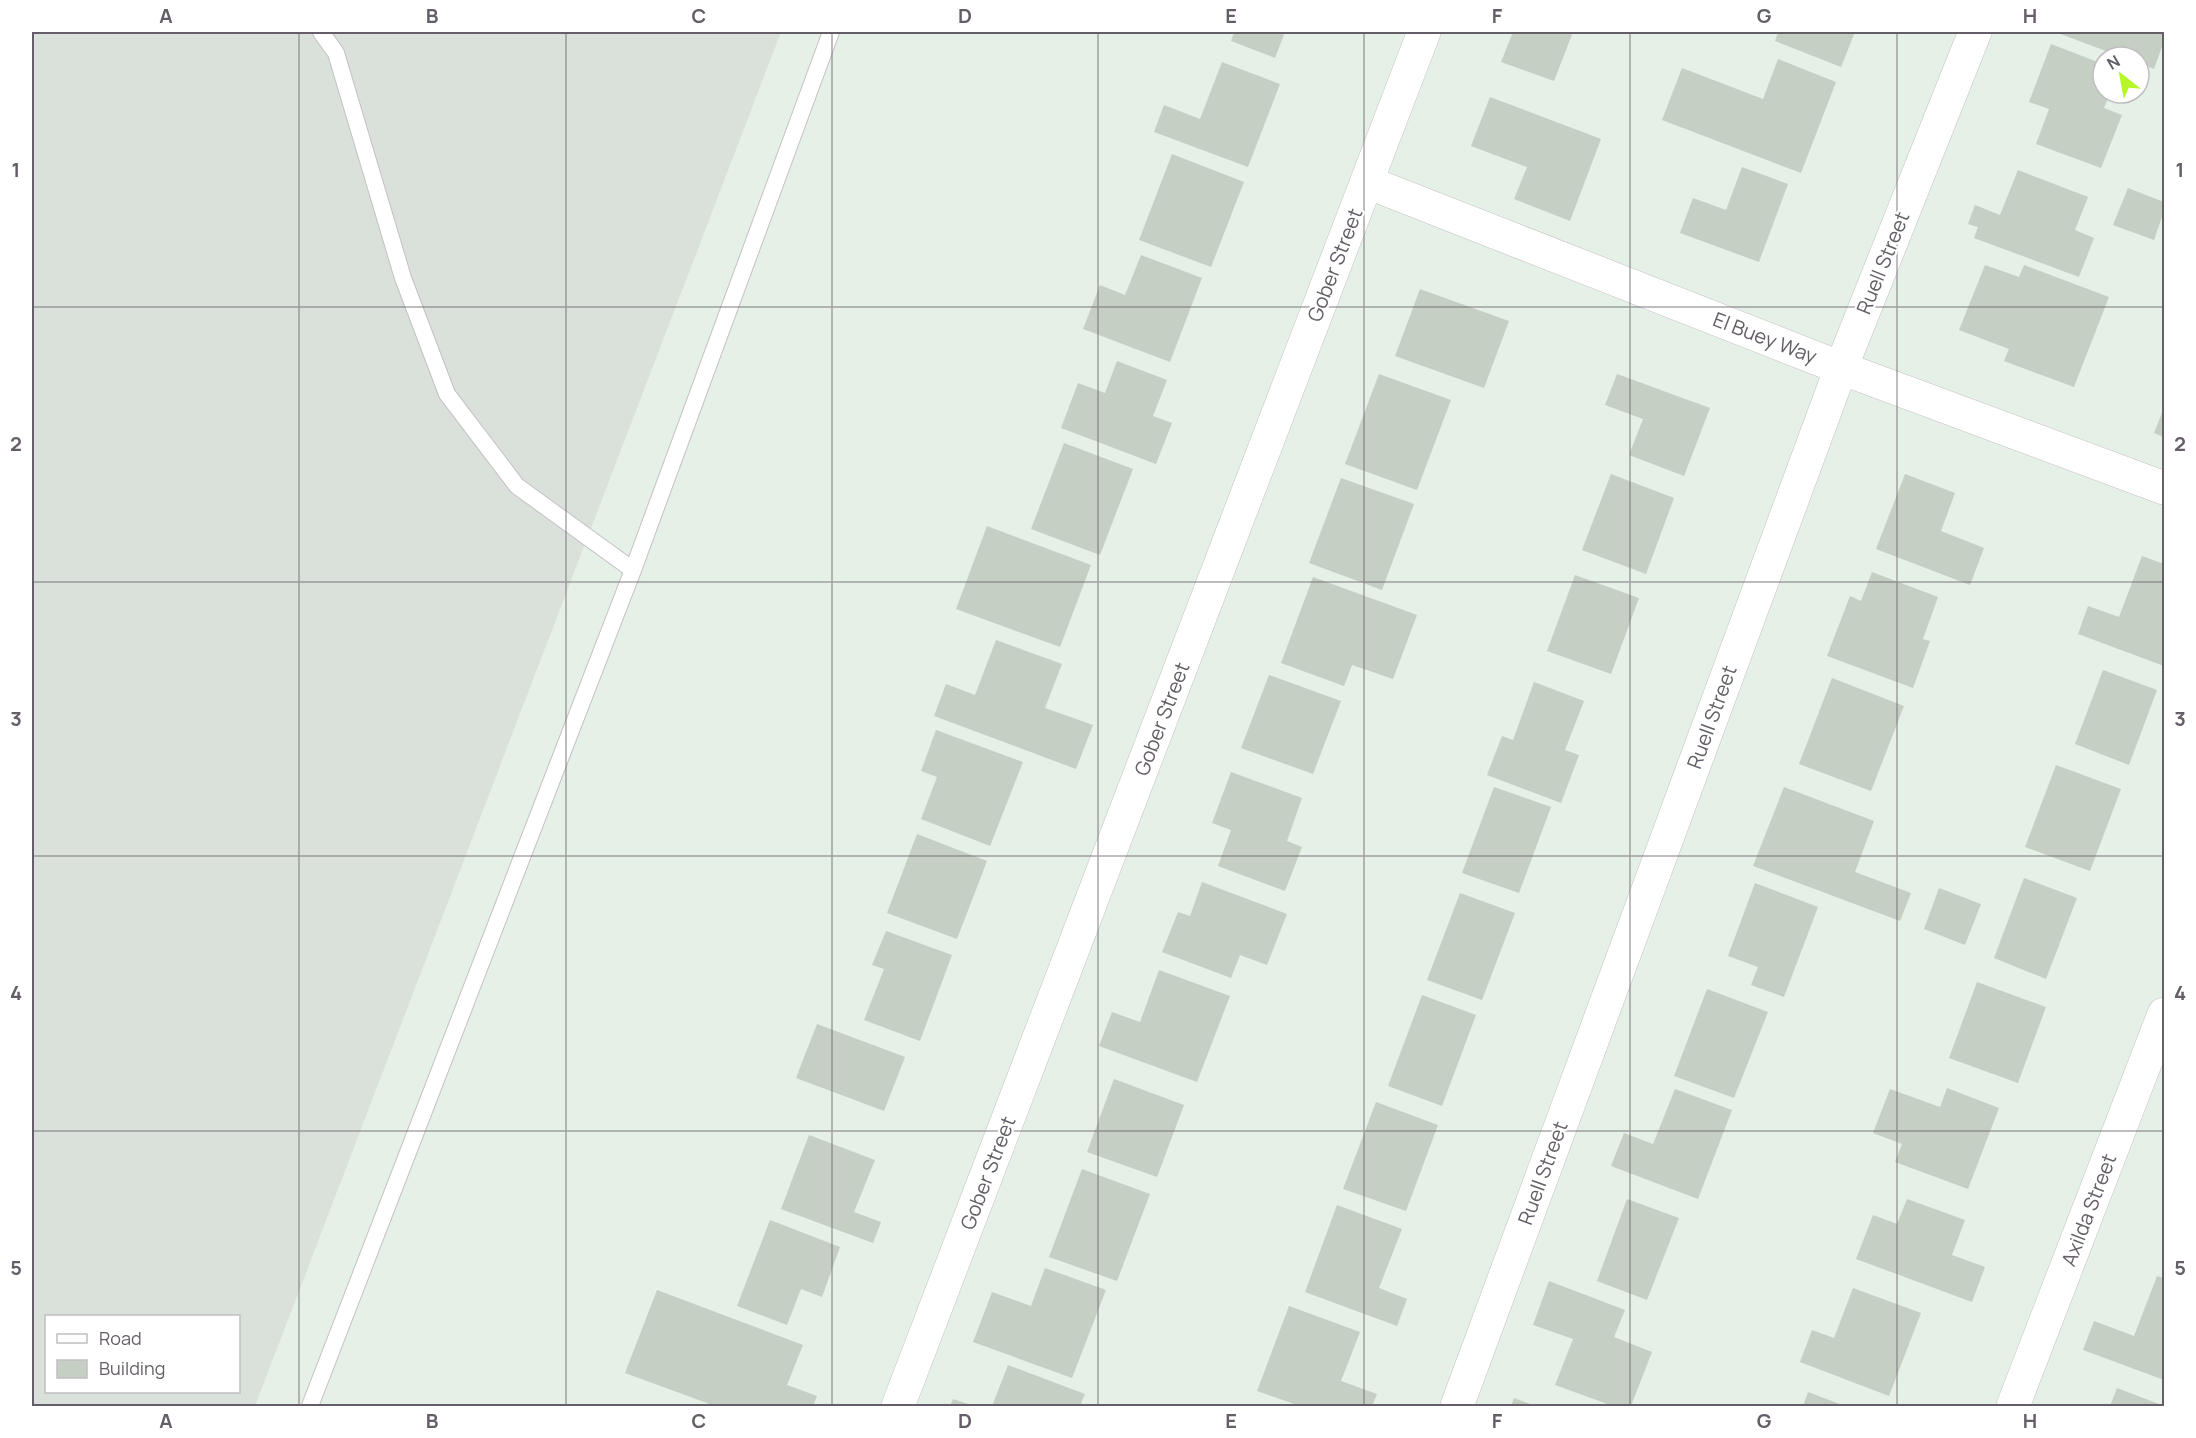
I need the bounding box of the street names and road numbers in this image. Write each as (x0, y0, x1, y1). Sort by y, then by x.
street label: Gober Street (1301, 204, 1369, 325)
street label: Ruell Street (1850, 208, 1915, 318)
street label: El Buey Way (1709, 305, 1821, 370)
street label: Gober Street (1128, 658, 1196, 779)
street label: Ruell Street (1680, 661, 1743, 772)
street label: Gober Street (954, 1112, 1022, 1233)
street label: Ruell Street (1511, 1117, 1574, 1228)
street label: Axilda Street (2055, 1150, 2122, 1270)

